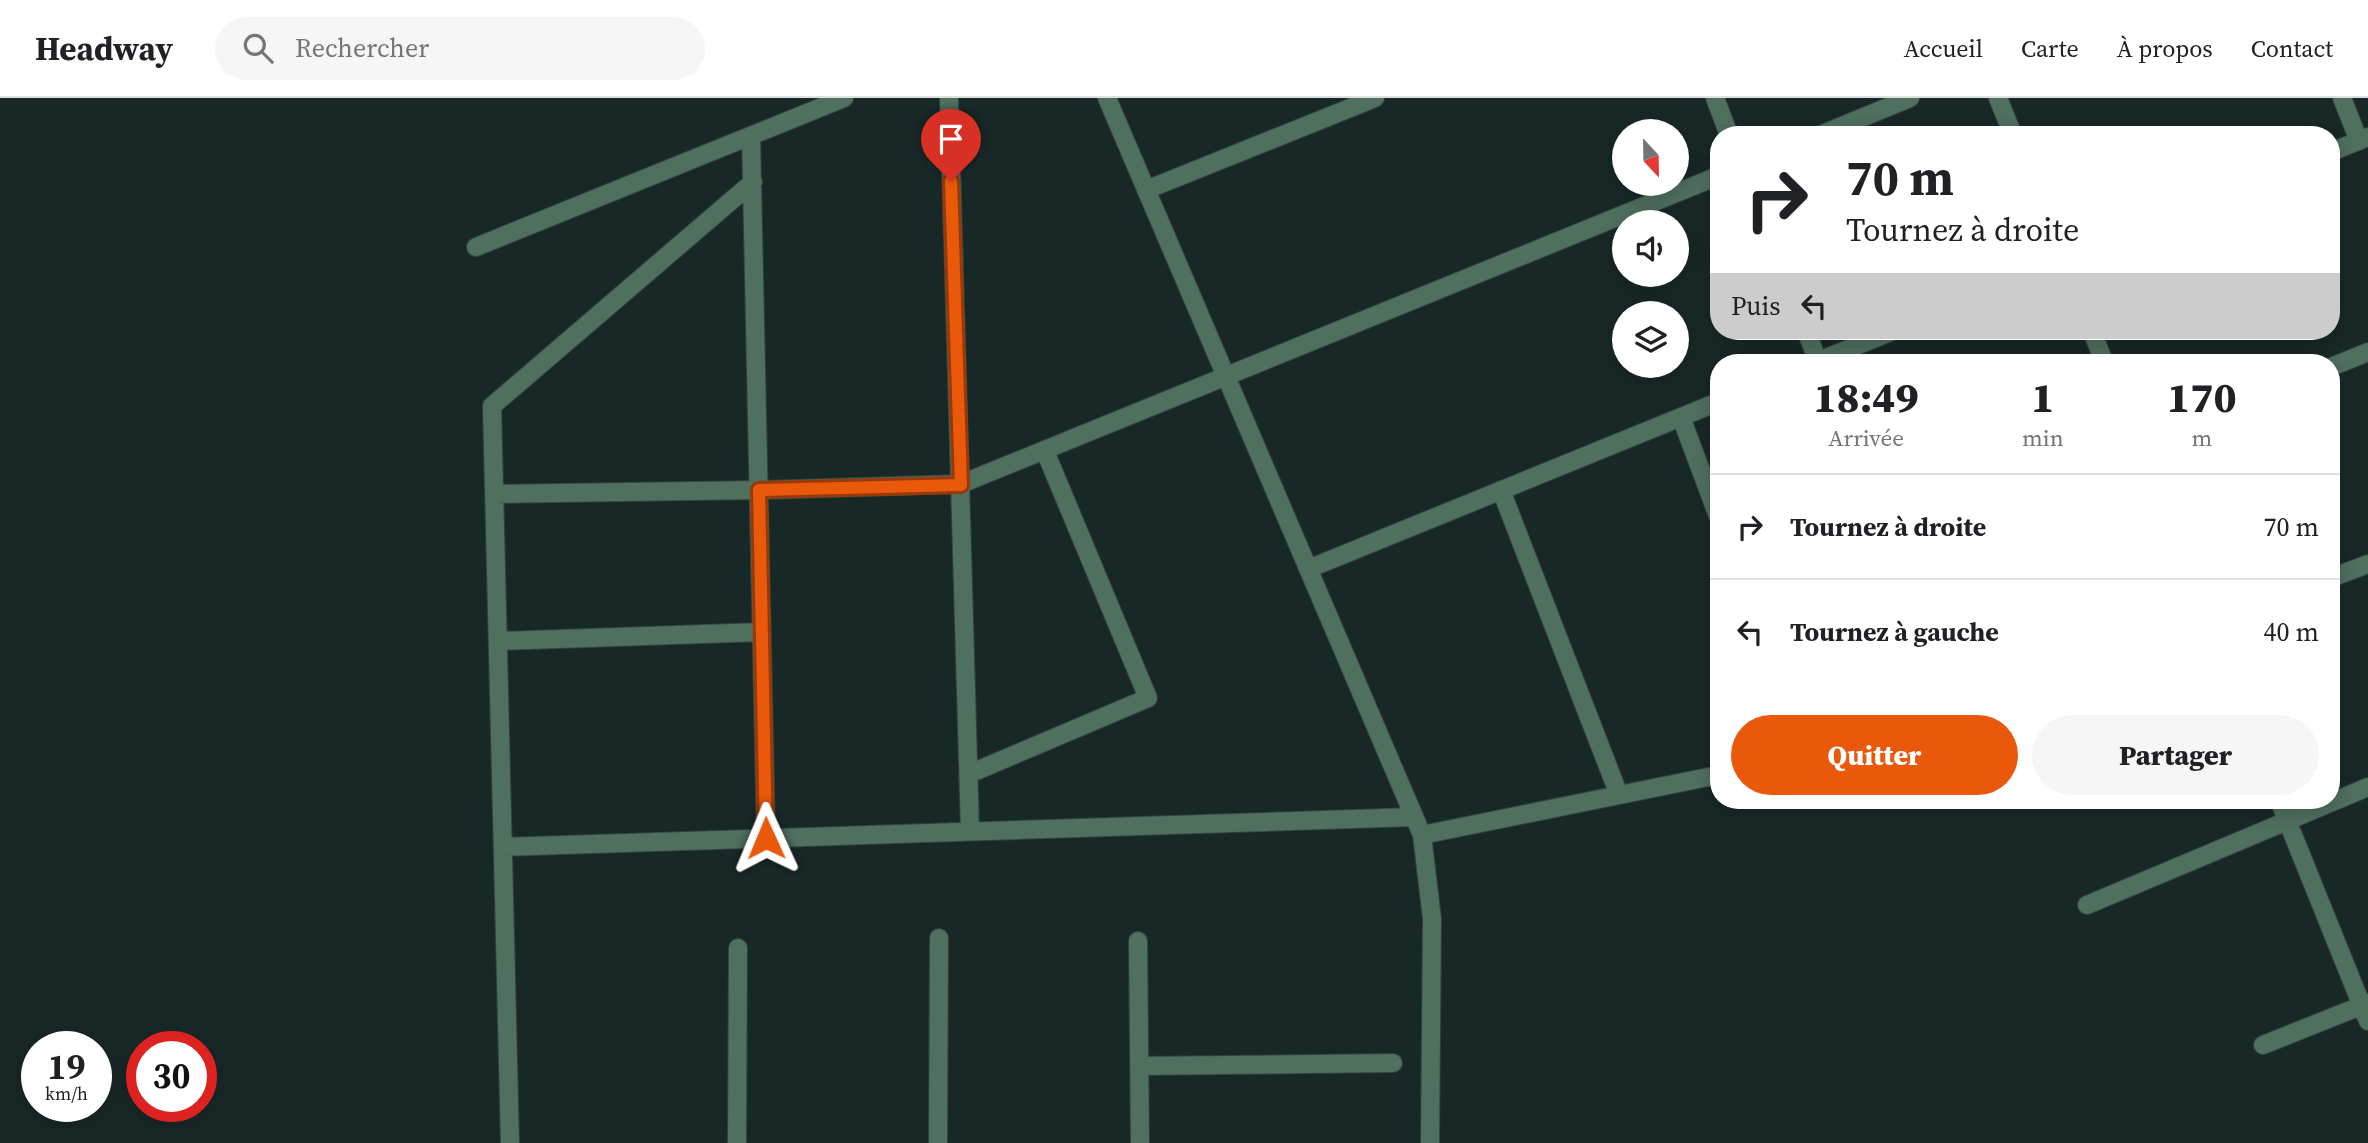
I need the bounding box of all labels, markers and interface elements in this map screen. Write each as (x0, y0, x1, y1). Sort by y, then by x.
search box (215, 17, 705, 80)
text: Headway (35, 26, 173, 71)
icon: search (239, 29, 277, 67)
text: Rechercher (295, 30, 429, 66)
text: Accueil (1904, 32, 1983, 65)
text: Carte (2021, 32, 2079, 65)
text: À propos (2117, 32, 2213, 65)
text: Contact (2251, 32, 2333, 65)
pin (921, 109, 981, 181)
north arrow (1612, 119, 1689, 196)
map controls (1612, 119, 1689, 378)
icon: arrive (932, 120, 970, 158)
text: 70 m (1846, 144, 1954, 211)
icon: right (1731, 154, 1822, 245)
text: Tournez à droite (1846, 208, 2079, 252)
button: sound (1612, 210, 1689, 287)
icon: left (1795, 287, 1833, 325)
text: Puis (1731, 288, 1781, 324)
button: layers (1612, 301, 1689, 378)
text: 18:49 (1813, 368, 1919, 426)
text: 1 (2031, 368, 2054, 426)
text: 170 (2167, 368, 2237, 426)
text: Arrivée (1828, 422, 1904, 454)
text: min (2022, 422, 2064, 454)
text: m (2191, 422, 2212, 454)
icon: right (1731, 508, 1769, 546)
text: Tournez à droite (1790, 509, 1986, 545)
text: 70 m (2264, 509, 2319, 545)
icon: left (1731, 613, 1769, 651)
text: Tournez à gauche (1790, 614, 1999, 650)
text: 40 m (2264, 614, 2319, 650)
button: Quitter (1731, 715, 2018, 795)
button: Partager (2032, 715, 2319, 795)
position arrow (729, 801, 803, 875)
speed limit sign: 30 (126, 1031, 217, 1122)
text: 19 (48, 1043, 85, 1091)
text: km/h (45, 1081, 88, 1106)

